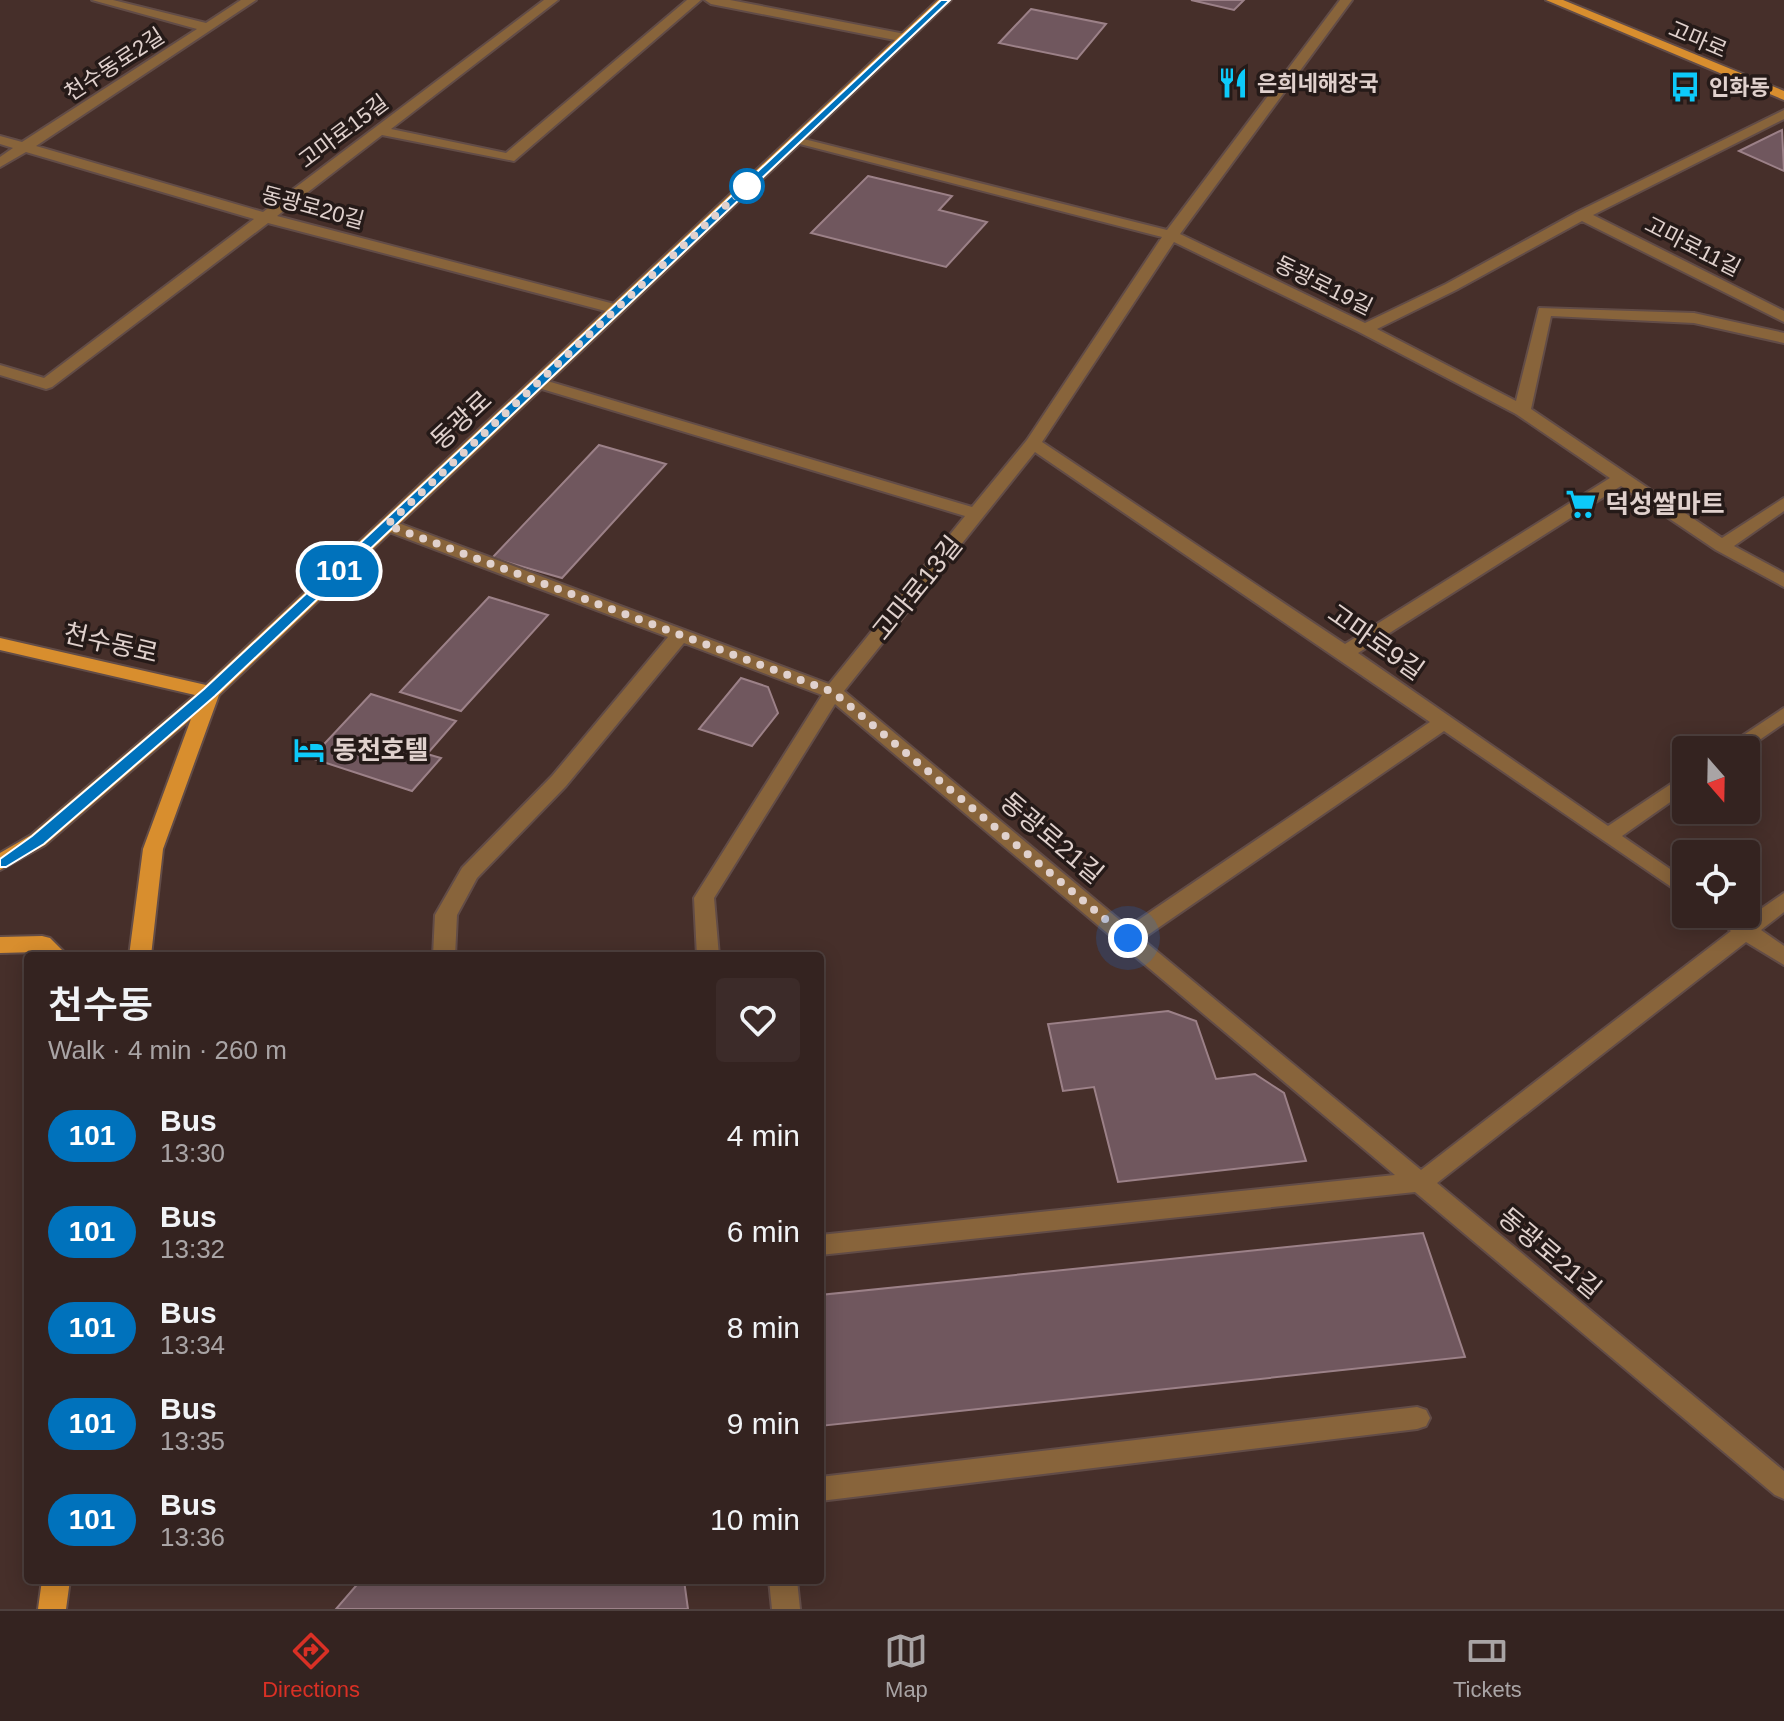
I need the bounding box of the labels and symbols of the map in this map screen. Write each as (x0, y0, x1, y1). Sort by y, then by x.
street label: 고마로 (1665, 16, 1731, 63)
street label: 천수동로2길 (60, 23, 169, 106)
restaurant icon: 은희네해장국 (1216, 66, 1250, 100)
bus stop icon: 인화동 (1668, 70, 1702, 104)
place label: 은희네해장국 (1257, 71, 1378, 96)
place label: 인화동 (1709, 75, 1770, 100)
street label: 고마로15길 (294, 90, 393, 173)
unlabelled marker (730, 169, 764, 203)
street label: 동광로20길 (259, 182, 367, 233)
street label: 고마로11길 (1641, 212, 1745, 281)
street label: 동광로19길 (1271, 251, 1377, 320)
street label: 동광로 (425, 385, 497, 455)
supermarket icon: 덕성쌀마트 (1564, 487, 1598, 521)
place label: 덕성쌀마트 (1605, 489, 1725, 519)
street label: 고마로13길 (866, 530, 968, 646)
line badge: 101 (293, 545, 385, 597)
street label: 고마로9길 (1322, 598, 1430, 686)
street label: 천수동로 (61, 618, 161, 668)
hotel icon: 동천호텔 (292, 733, 326, 767)
place label: 동천호텔 (333, 735, 429, 765)
north arrow (1672, 736, 1760, 824)
street label: 동광로21길 (995, 786, 1109, 890)
your location (1108, 918, 1148, 958)
street label: 동광로21길 (1493, 1201, 1607, 1305)

